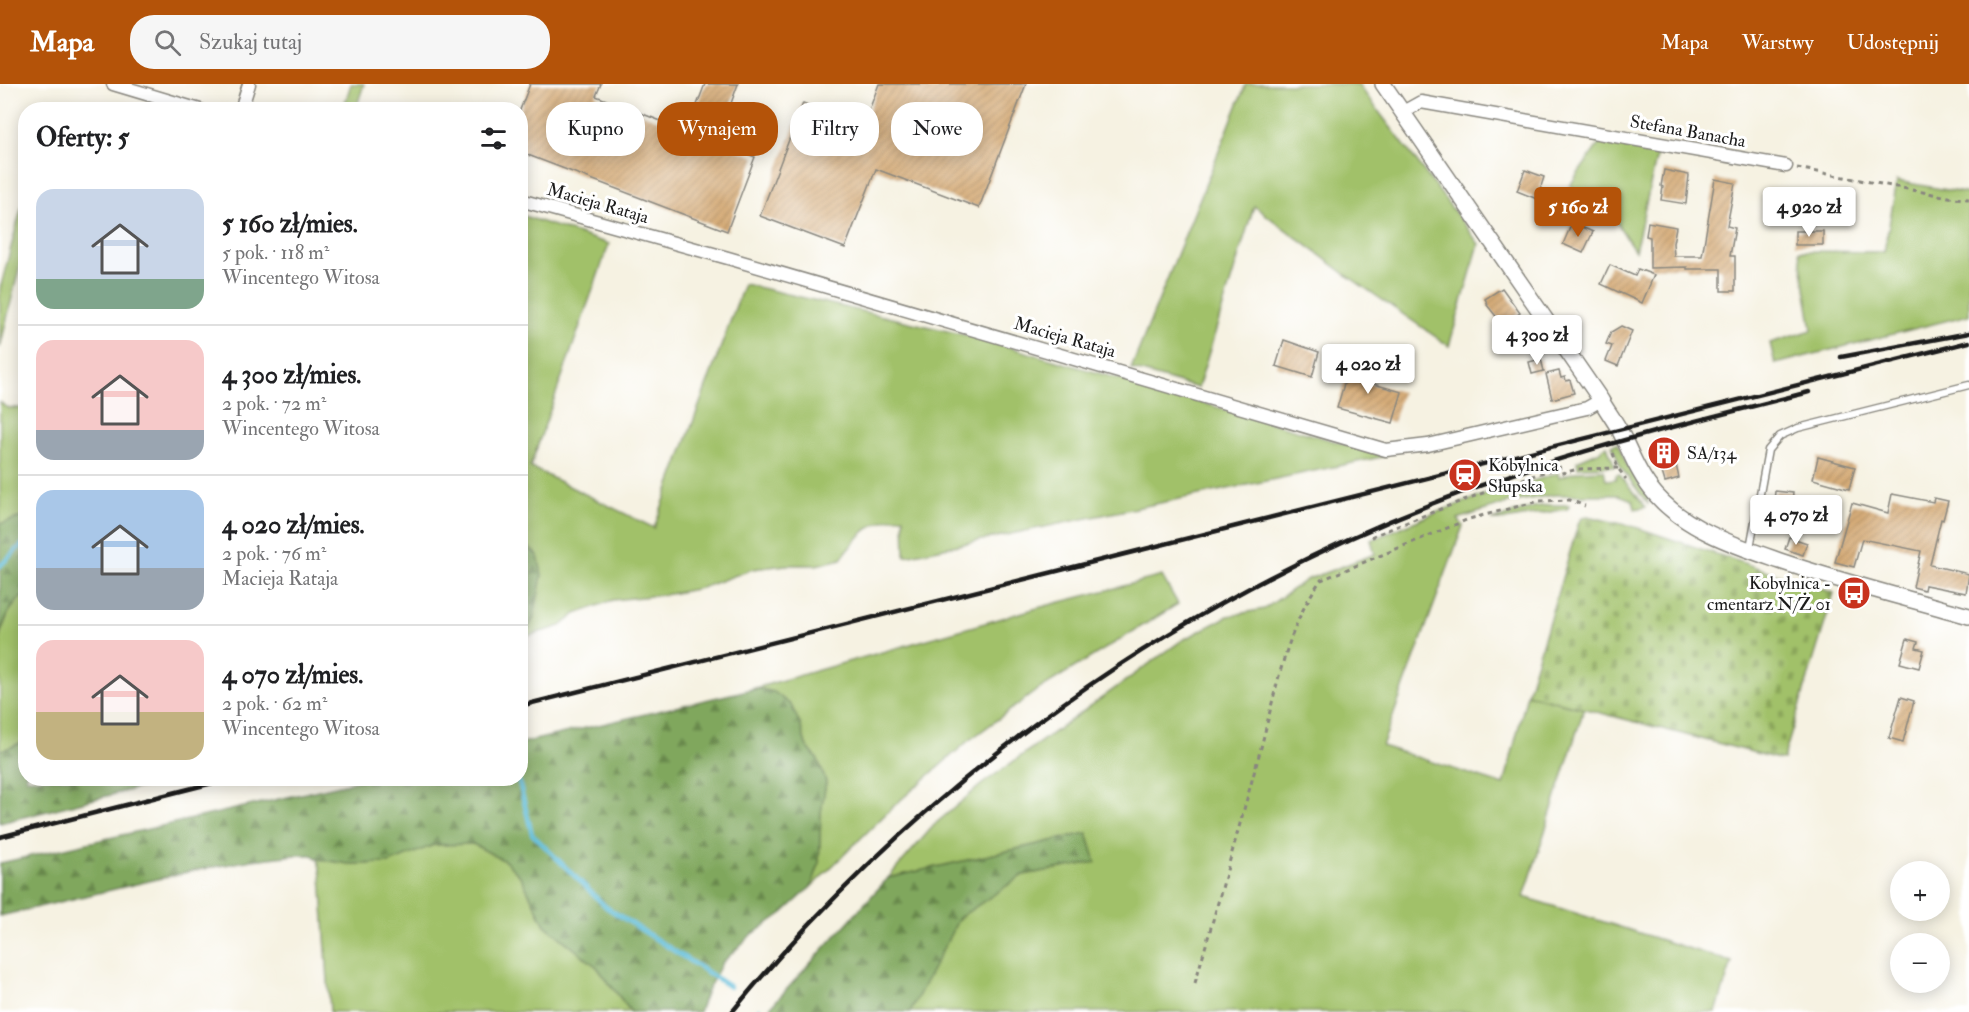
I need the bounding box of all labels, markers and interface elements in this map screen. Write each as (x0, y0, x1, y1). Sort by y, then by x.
search box (130, 15, 550, 69)
text: Mapa (30, 25, 94, 60)
icon: search (151, 26, 184, 59)
text: Szukaj tutaj (199, 28, 302, 56)
text: Mapa (1661, 29, 1709, 56)
text: Warstwy (1742, 29, 1814, 56)
text: Udostępnij (1847, 29, 1939, 56)
chip: Kupno (546, 102, 645, 156)
chip: Wynajem (657, 102, 778, 156)
chip: Filtry (790, 102, 879, 156)
chip: Nowe (891, 102, 983, 156)
street label: Stefana Banacha (1628, 110, 1748, 153)
text: Oferty: 5 (36, 122, 129, 154)
icon: filters (477, 122, 510, 155)
street label: Macieja Rataja (544, 178, 652, 229)
pin: 5 160 zł (1516, 187, 1640, 238)
pin: 4 920 zł (1747, 187, 1871, 238)
text: 5 160 zł (1548, 194, 1608, 219)
text: 4 920 zł (1777, 194, 1841, 219)
text: 5 160 zł/mies. (222, 208, 358, 240)
icon: home (84, 213, 156, 285)
text: 5 pok. · 118 m² (222, 240, 330, 265)
text: Wincentego Witosa (222, 265, 380, 290)
street label: Macieja Rataja (1011, 312, 1119, 363)
pin: 4 300 zł (1475, 315, 1599, 366)
text: 4 300 zł (1506, 322, 1568, 347)
pin: 4 020 zł (1306, 344, 1430, 395)
text: 4 020 zł (1336, 351, 1400, 376)
text: 4 300 zł/mies. (222, 359, 361, 391)
icon: home (84, 364, 156, 436)
text: 2 pok. · 72 m² (222, 391, 327, 416)
text: Wincentego Witosa (222, 416, 380, 441)
building icon: SA/134 (1646, 435, 1682, 471)
place label: SA/134 (1687, 442, 1737, 465)
place label: Kobylnica Słupska (1488, 454, 1559, 498)
station icon: Kobylnica Słupska (1447, 457, 1483, 493)
pin: 4 070 zł (1734, 495, 1858, 546)
text: 4 070 zł (1764, 502, 1828, 527)
text: 4 020 zł/mies. (222, 509, 365, 541)
icon: home (84, 514, 156, 586)
text: 2 pok. · 76 m² (222, 541, 326, 566)
text: Macieja Rataja (222, 566, 338, 591)
place label: Kobylnica - cmentarz N/Ż 01 (1707, 572, 1831, 616)
bus stop icon: Kobylnica - cmentarz N/Ż 01 (1836, 575, 1872, 611)
text: 4 070 zł/mies. (222, 659, 363, 691)
icon: home (84, 664, 156, 736)
text: 2 pok. · 62 m² (222, 691, 327, 716)
text: Wincentego Witosa (222, 716, 380, 741)
map controls (1890, 861, 1950, 993)
button: + (1890, 861, 1950, 921)
button: − (1890, 933, 1950, 993)

